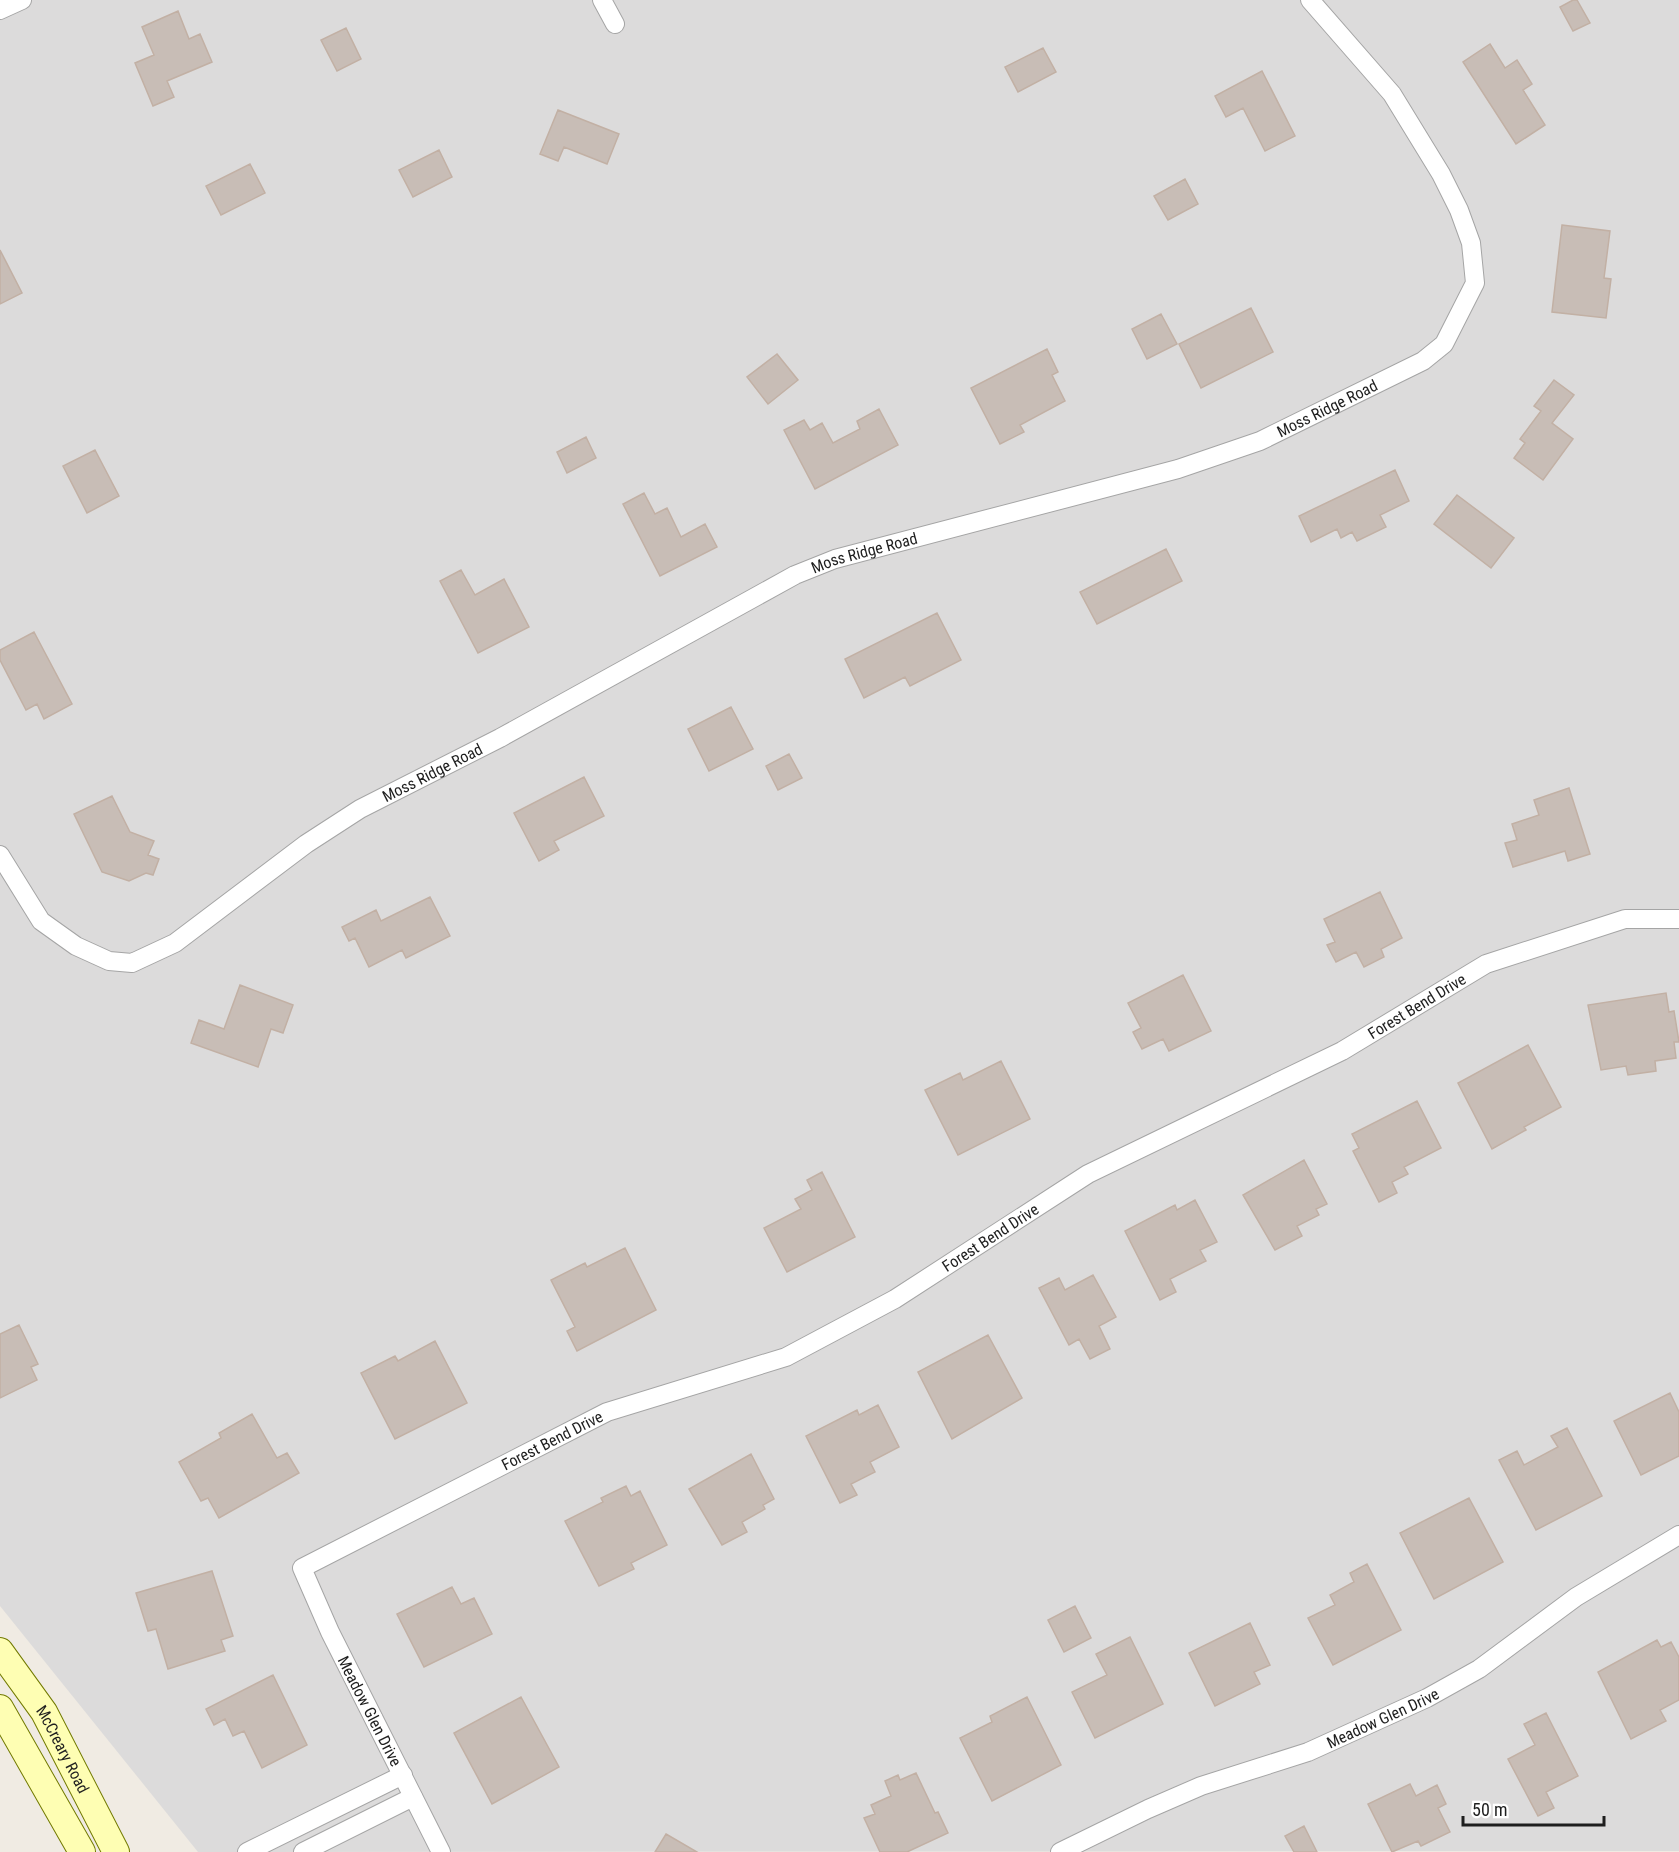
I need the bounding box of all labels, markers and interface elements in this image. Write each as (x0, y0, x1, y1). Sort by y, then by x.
street label: Moss Ridge Road (1274, 376, 1381, 441)
street label: Moss Ridge Road (808, 529, 920, 578)
street label: Moss Ridge Road (379, 740, 486, 806)
street label: Forest Bend Drive (1365, 969, 1469, 1043)
street label: Forest Bend Drive (939, 1200, 1042, 1276)
street label: Forest Bend Drive (498, 1407, 606, 1474)
street label: Meadow Glen Drive (334, 1653, 406, 1770)
street label: Meadow Glen Drive (1324, 1684, 1442, 1752)
street label: McCreary Road (32, 1702, 93, 1796)
scale bar (1463, 1789, 1604, 1827)
text: 50 m (1472, 1799, 1507, 1820)

